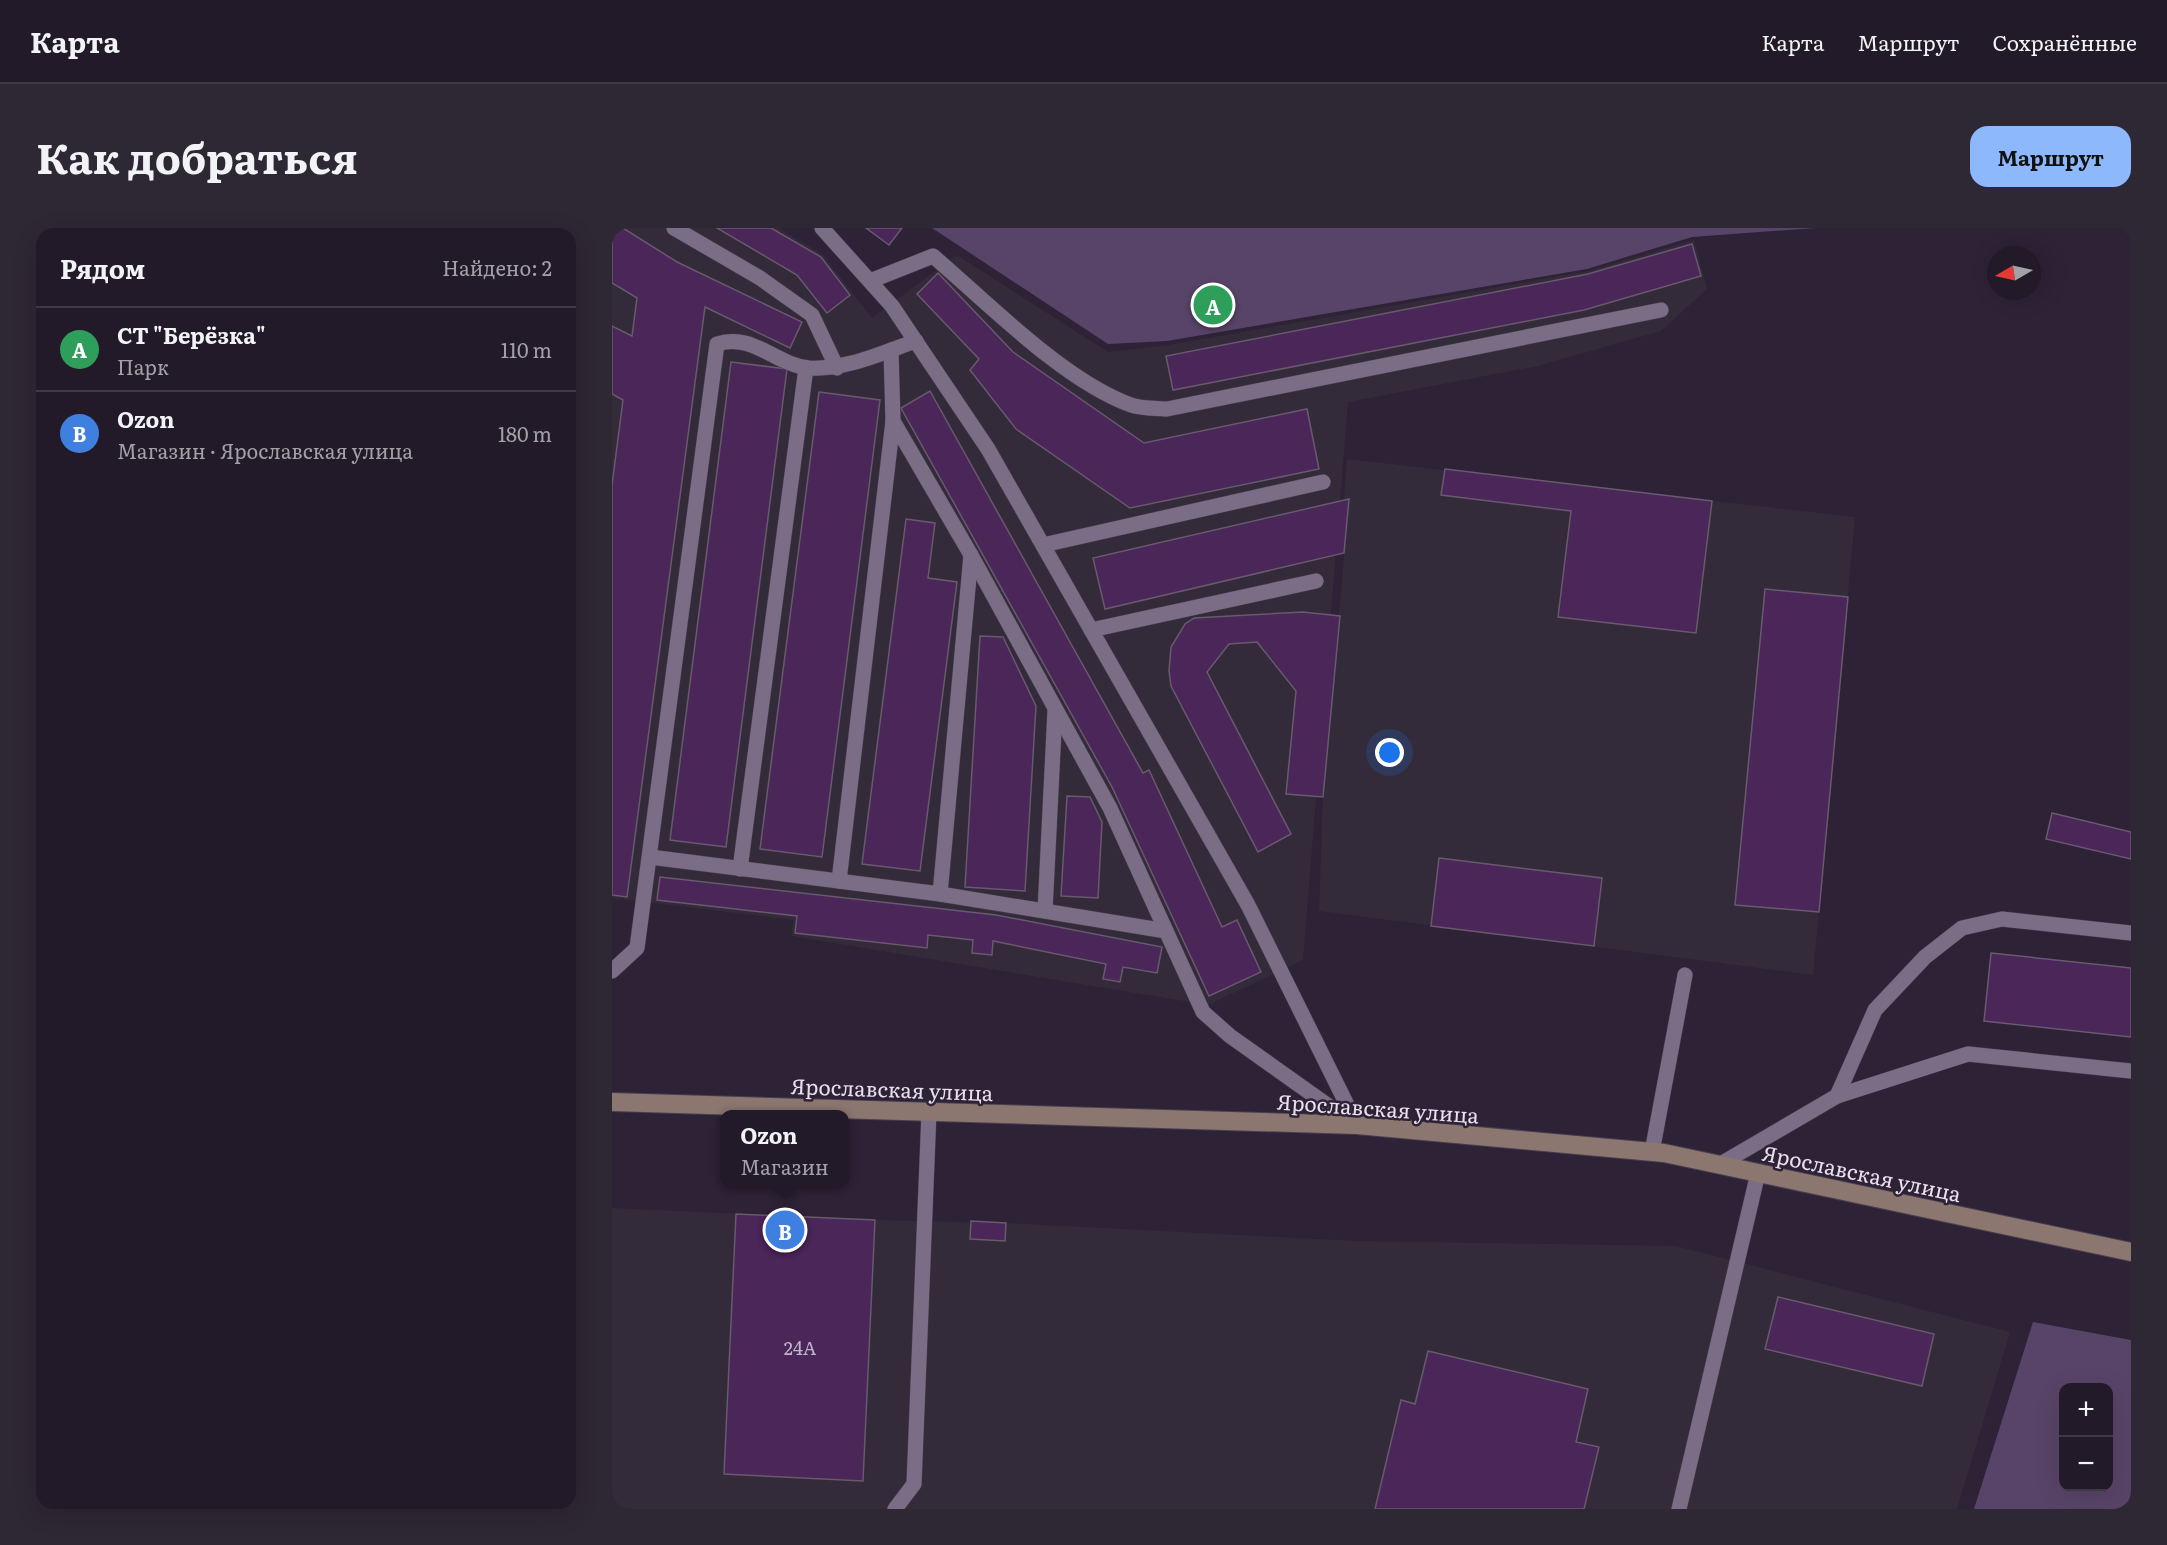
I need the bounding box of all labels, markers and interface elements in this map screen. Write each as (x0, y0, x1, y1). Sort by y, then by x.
text: Карта (30, 20, 120, 62)
text: Карта (1761, 26, 1824, 57)
text: Маршрут (1857, 26, 1959, 57)
text: Сохранённые (1992, 26, 2137, 57)
text: Как добраться (36, 125, 358, 187)
button: Маршрут (1970, 126, 2131, 187)
north arrow (1987, 246, 2041, 300)
text: Рядом (60, 248, 145, 287)
text: Найдено: 2 (442, 252, 552, 282)
pin: A (1194, 282, 1232, 328)
text: СТ "Берёзка" (117, 318, 266, 351)
text: A (72, 334, 87, 364)
text: 110 m (501, 334, 552, 364)
text: Парк (117, 351, 169, 381)
text: Ozon (117, 402, 174, 435)
text: B (73, 418, 86, 448)
text: 180 m (498, 418, 552, 448)
text: Магазин · Ярославская улица (117, 435, 413, 465)
your location (1375, 738, 1404, 767)
street label: Ярославская улица (790, 1069, 994, 1107)
street label: Ярославская улица (1276, 1084, 1481, 1130)
popup (720, 1110, 849, 1188)
text: Ozon (740, 1118, 798, 1151)
street label: Ярославская улица (1760, 1136, 1965, 1208)
text: Магазин (740, 1151, 829, 1181)
pin: B (766, 1208, 804, 1252)
house number: 24А (784, 1334, 816, 1361)
map controls (2059, 1383, 2113, 1491)
button: + (2059, 1383, 2113, 1437)
button: − (2059, 1437, 2113, 1491)

